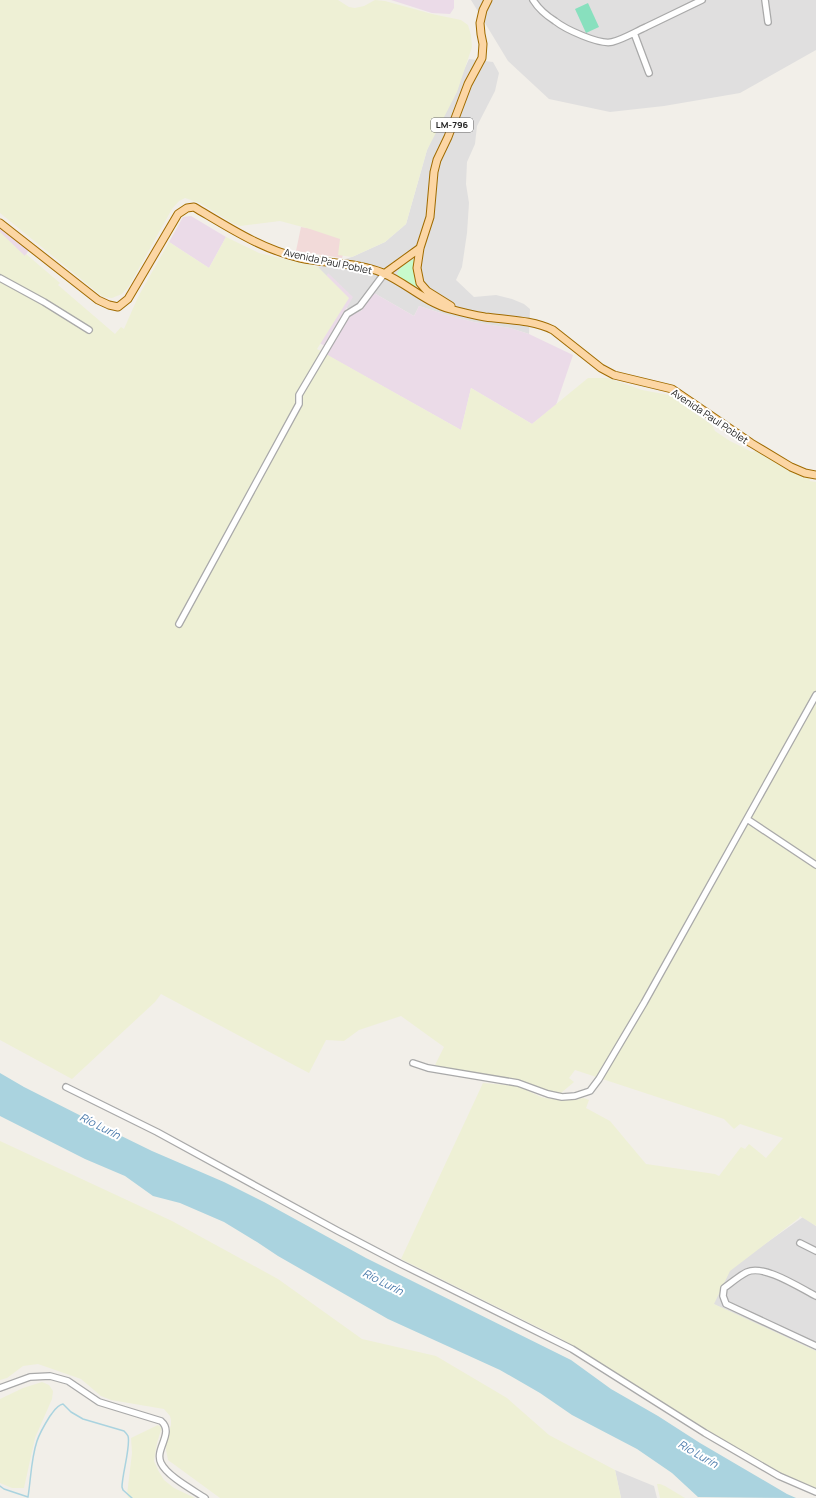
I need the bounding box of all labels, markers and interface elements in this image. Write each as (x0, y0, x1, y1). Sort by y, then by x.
road number: LM-796 (431, 118, 473, 132)
street label: Avenida Paul Poblet (283, 245, 373, 277)
street label: Avenida Paul Poblet (669, 385, 751, 447)
water label: Río Lurín (77, 1109, 123, 1142)
water label: Río Lurín (360, 1265, 406, 1298)
water label: Río Lurín (676, 1436, 721, 1471)

